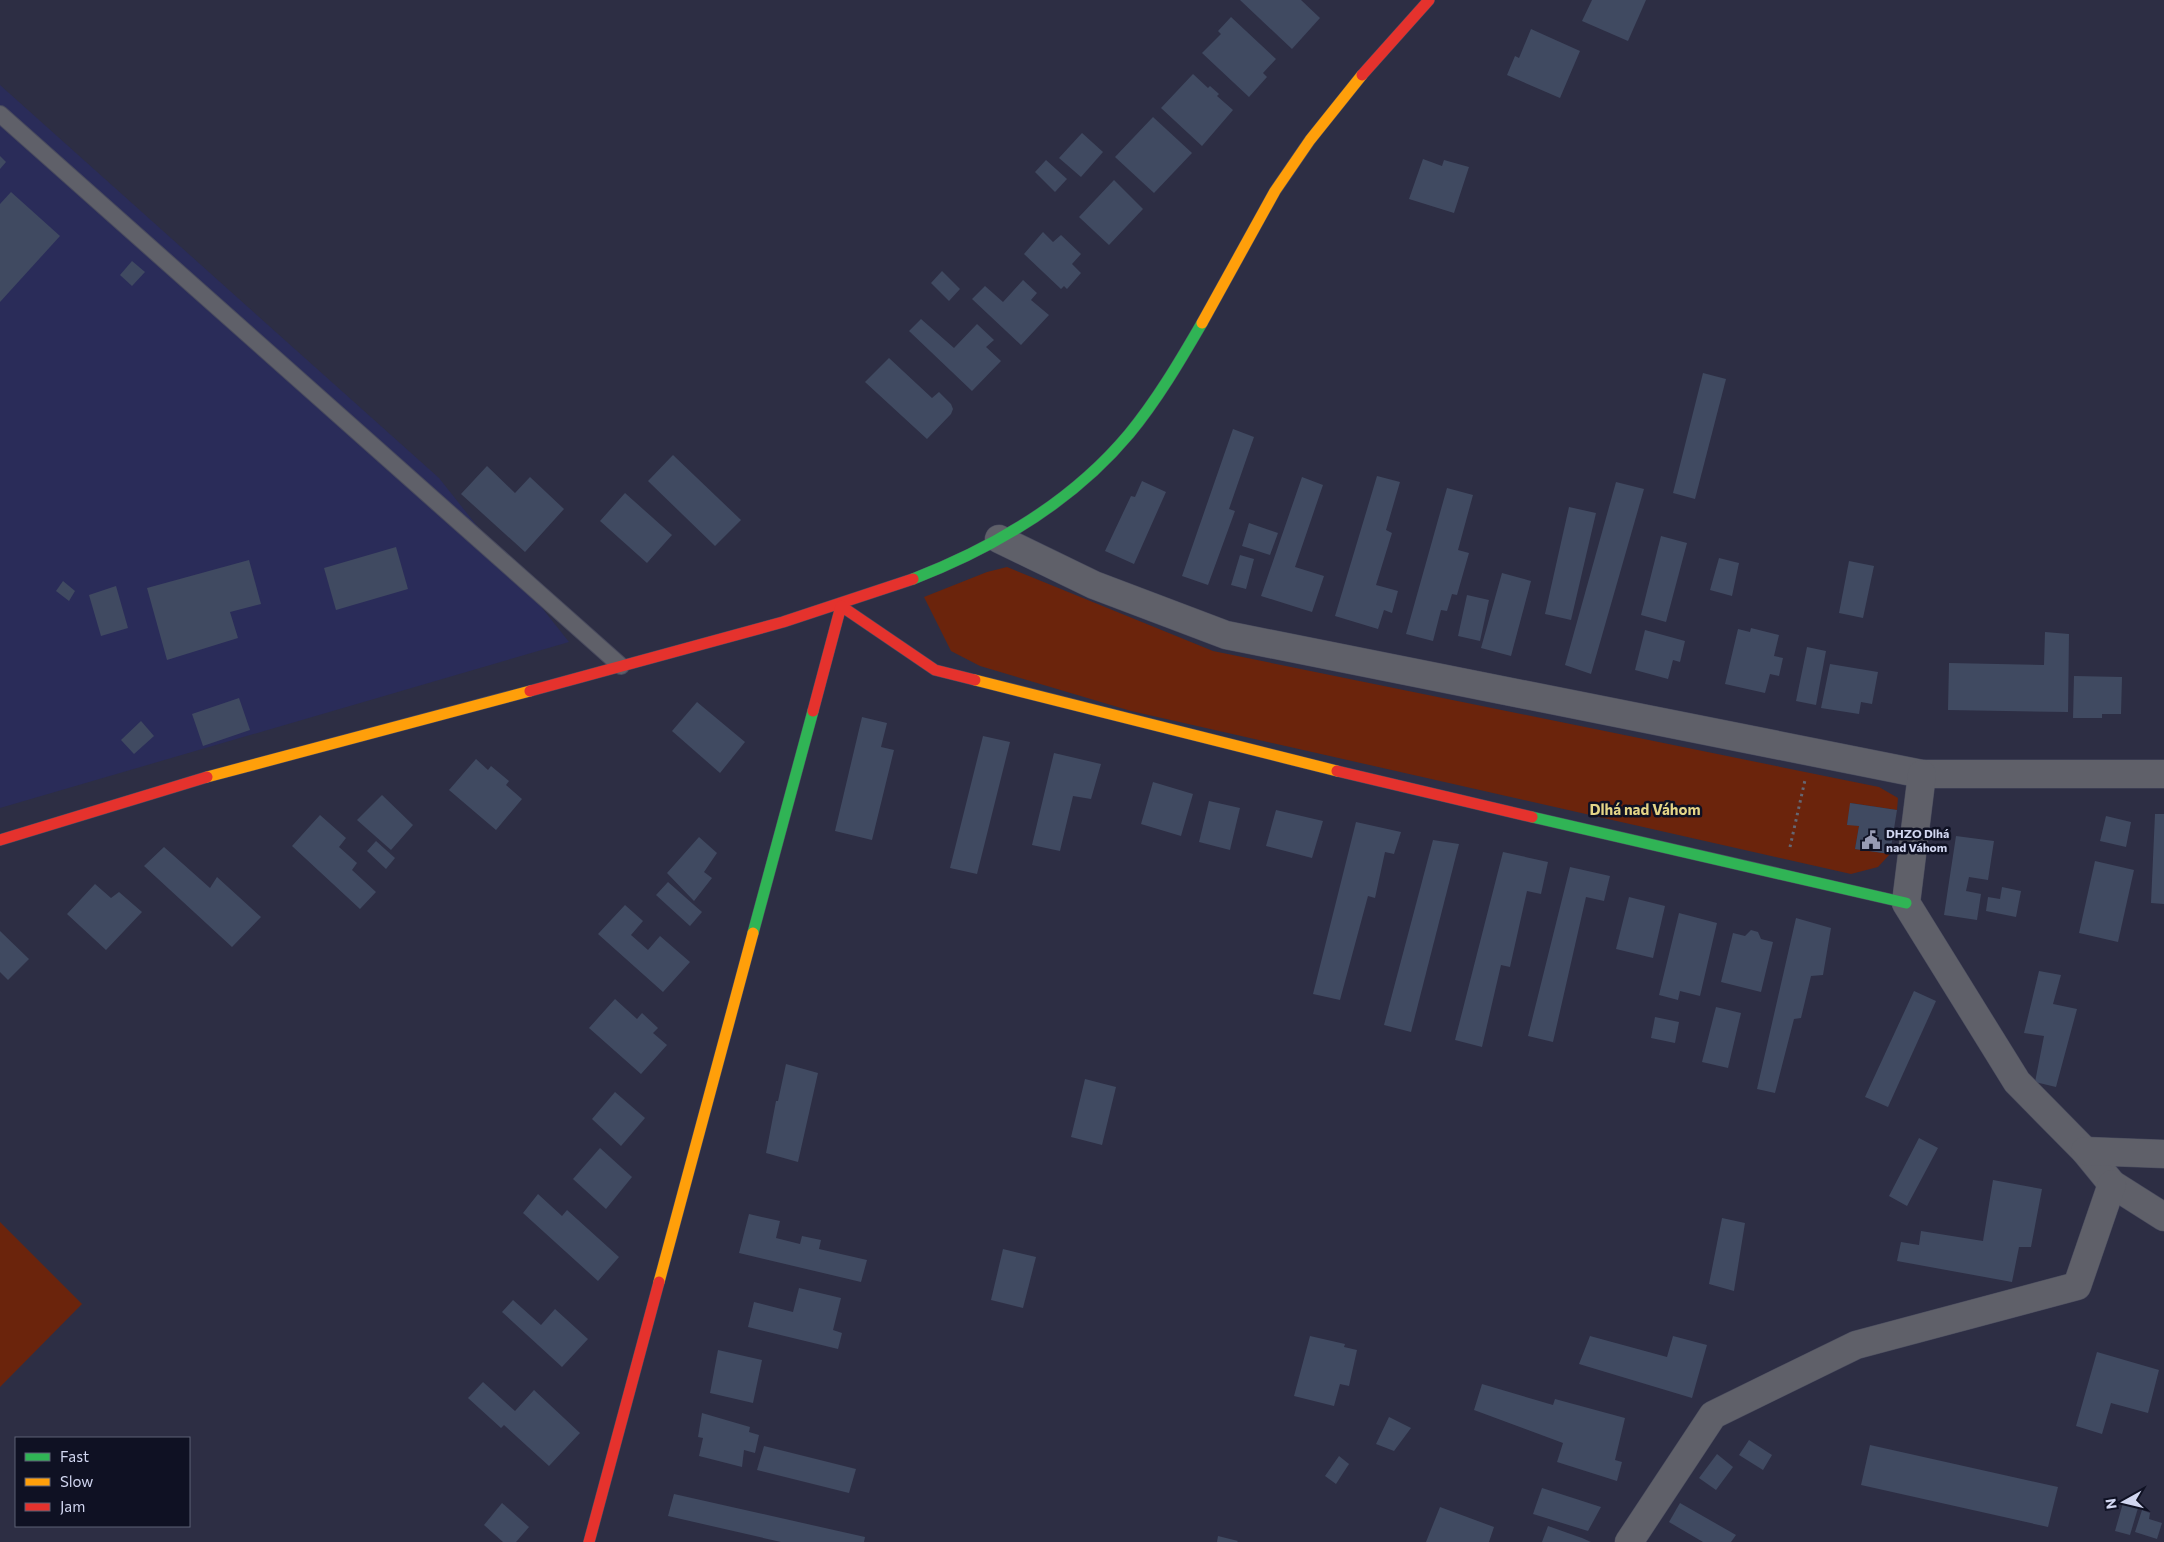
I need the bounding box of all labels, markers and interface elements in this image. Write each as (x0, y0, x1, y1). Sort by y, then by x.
district label: Dlhá nad Váhom (1589, 800, 1701, 818)
place label: DHZO Dlhá nad Váhom (1886, 826, 1949, 854)
public building icon: DHZO Dlhá nad Váhom (1860, 829, 1882, 851)
legend (15, 1437, 190, 1527)
text: Fast (60, 1447, 89, 1465)
text: Slow (60, 1472, 93, 1490)
north arrow (2099, 1477, 2149, 1527)
text: Jam (60, 1497, 85, 1515)
text: N (2101, 1497, 2120, 1510)

